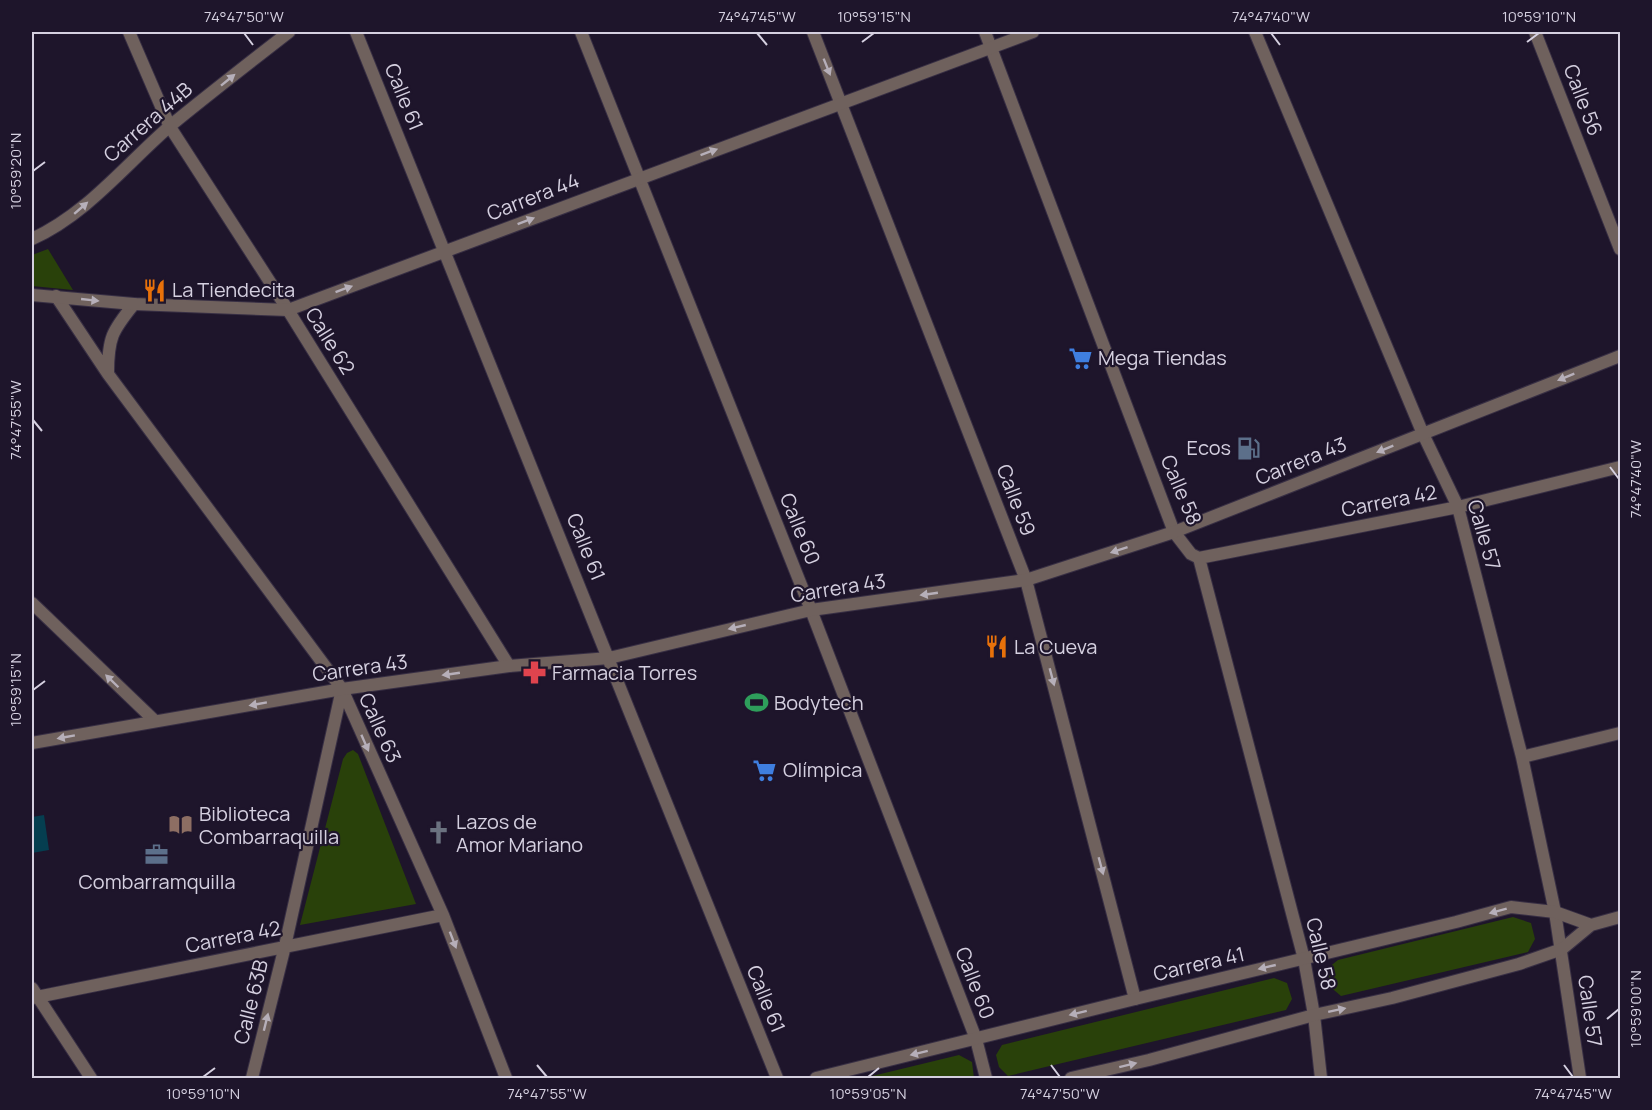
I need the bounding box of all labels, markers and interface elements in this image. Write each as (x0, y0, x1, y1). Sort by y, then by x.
text: 74°47'50"W (204, 6, 284, 27)
text: 74°47'45"W (718, 6, 796, 27)
text: 10°59'15"N (837, 6, 911, 27)
text: 74°47'40"W (1232, 6, 1310, 27)
text: 10°59'10"N (1502, 6, 1576, 27)
one-way arrow (823, 58, 833, 76)
street label: Calle 61 (379, 59, 430, 134)
street label: Calle 56 (1558, 60, 1609, 139)
one-way arrow (220, 74, 235, 87)
street label: Carrera 44B (98, 76, 198, 168)
text: 10°59'20"N (5, 133, 26, 209)
one-way arrow (700, 147, 718, 156)
street label: Carrera 44 (483, 167, 583, 227)
one-way arrow (73, 202, 88, 215)
one-way arrow (518, 216, 536, 226)
place label: La Tiendecita (172, 276, 295, 303)
restaurant icon: La Tiendecita (141, 277, 167, 303)
one-way arrow (335, 284, 353, 293)
one-way arrow (80, 295, 99, 305)
street label: Calle 62 (299, 302, 362, 379)
place label: Mega Tiendas (1098, 344, 1227, 371)
supermarket icon: Mega Tiendas (1067, 345, 1093, 371)
one-way arrow (1557, 373, 1575, 383)
text: 74°47'55"W (5, 380, 26, 460)
street label: Carrera 43 (1251, 430, 1350, 491)
place label: Ecos (1187, 434, 1231, 461)
fuel station icon: Ecos (1236, 435, 1262, 461)
text: 74°47'40"W (1625, 440, 1646, 518)
one-way arrow (1375, 444, 1393, 454)
street label: Calle 58 (1155, 451, 1208, 529)
street label: Calle 59 (991, 460, 1042, 539)
street label: Carrera 42 (1339, 478, 1439, 523)
street label: Calle 60 (774, 489, 827, 569)
street label: Calle 57 (1462, 497, 1507, 573)
street label: Calle 61 (561, 509, 612, 584)
one-way arrow (1110, 546, 1128, 556)
street label: Carrera 43 (788, 567, 887, 608)
one-way arrow (920, 589, 939, 598)
one-way arrow (728, 622, 746, 632)
place label: La Cueva (1014, 633, 1097, 660)
restaurant icon: La Cueva (983, 634, 1009, 660)
street label: Carrera 43 (310, 647, 409, 688)
text: 10°59'15"N (5, 653, 26, 727)
place label: Farmacia Torres (552, 659, 697, 686)
pharmacy icon: Farmacia Torres (521, 660, 547, 686)
one-way arrow (1047, 668, 1057, 687)
one-way arrow (441, 670, 460, 679)
one-way arrow (106, 674, 120, 688)
street label: Calle 63 (353, 689, 408, 767)
place label: Bodytech (774, 689, 864, 716)
sports icon: Bodytech (743, 690, 769, 716)
one-way arrow (248, 699, 267, 708)
one-way arrow (56, 733, 75, 742)
one-way arrow (361, 734, 370, 751)
place label: Olímpica (783, 756, 862, 783)
supermarket icon: Olímpica (752, 757, 778, 783)
place label: Biblioteca Combarraquilla (199, 800, 339, 850)
place label: Lazos de Amor Mariano (456, 808, 583, 858)
library icon: Biblioteca Combarraquilla (168, 812, 194, 838)
church icon: Lazos de Amor Mariano (425, 820, 451, 846)
office icon: Combarramquilla (144, 841, 170, 867)
one-way arrow (1096, 857, 1106, 875)
place label: Combarramquilla (79, 868, 236, 895)
one-way arrow (1488, 907, 1506, 916)
street label: Carrera 42 (183, 914, 283, 959)
street label: Calle 58 (1300, 915, 1343, 993)
one-way arrow (448, 931, 458, 949)
street label: Carrera 41 (1151, 940, 1247, 987)
street label: Calle 60 (949, 943, 1002, 1023)
street label: Calle 63B (227, 957, 274, 1047)
street label: Calle 61 (741, 961, 792, 1036)
one-way arrow (1258, 963, 1277, 973)
text: 10°59'00"N (1625, 970, 1646, 1048)
street label: Calle 57 (1572, 973, 1609, 1048)
one-way arrow (1328, 1005, 1347, 1014)
one-way arrow (1069, 1009, 1087, 1019)
one-way arrow (262, 1013, 272, 1031)
one-way arrow (910, 1049, 928, 1059)
one-way arrow (1119, 1059, 1137, 1069)
text: 10°59'10"N (166, 1083, 240, 1104)
text: 74°47'55"W (507, 1083, 587, 1104)
text: 10°59'05"N (830, 1083, 906, 1104)
text: 74°47'50"W (1020, 1083, 1100, 1104)
text: 74°47'45"W (1534, 1083, 1612, 1104)

